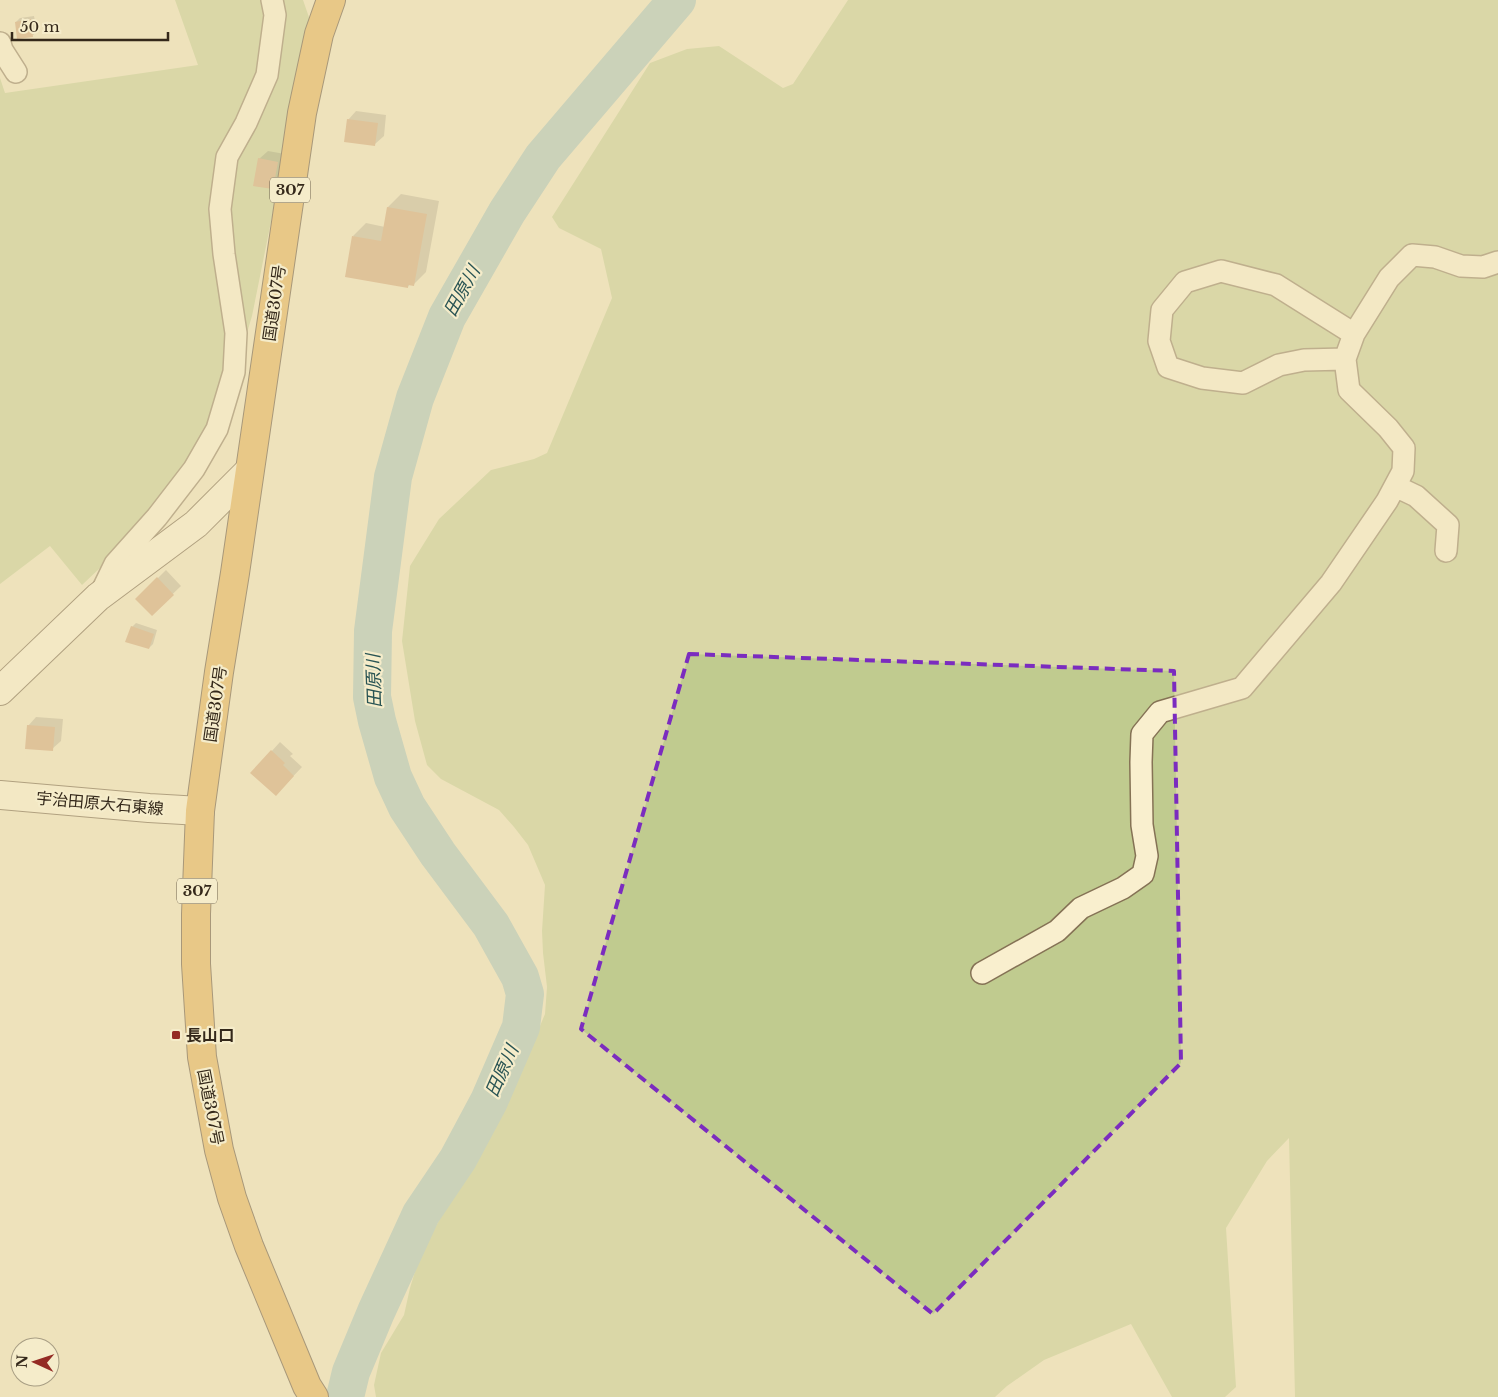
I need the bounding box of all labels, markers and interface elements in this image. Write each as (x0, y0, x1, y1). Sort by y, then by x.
scale bar (12, 10, 169, 42)
text: 50 m (20, 17, 60, 36)
road number: 307 (270, 178, 310, 202)
water label: 田原川 (439, 260, 486, 320)
street label: 国道307号 (259, 263, 289, 343)
water label: 田原川 (362, 652, 386, 708)
street label: 国道307号 (200, 664, 230, 744)
street label: 宇治田原大石東線 (35, 787, 165, 819)
road number: 307 (177, 878, 217, 904)
place label: 長山口 (186, 1025, 234, 1045)
marker: 長山口 (170, 1029, 182, 1041)
water label: 田原川 (481, 1040, 524, 1100)
street label: 国道307号 (194, 1067, 228, 1147)
north arrow (10, 1337, 60, 1387)
text: N (13, 1354, 31, 1368)

